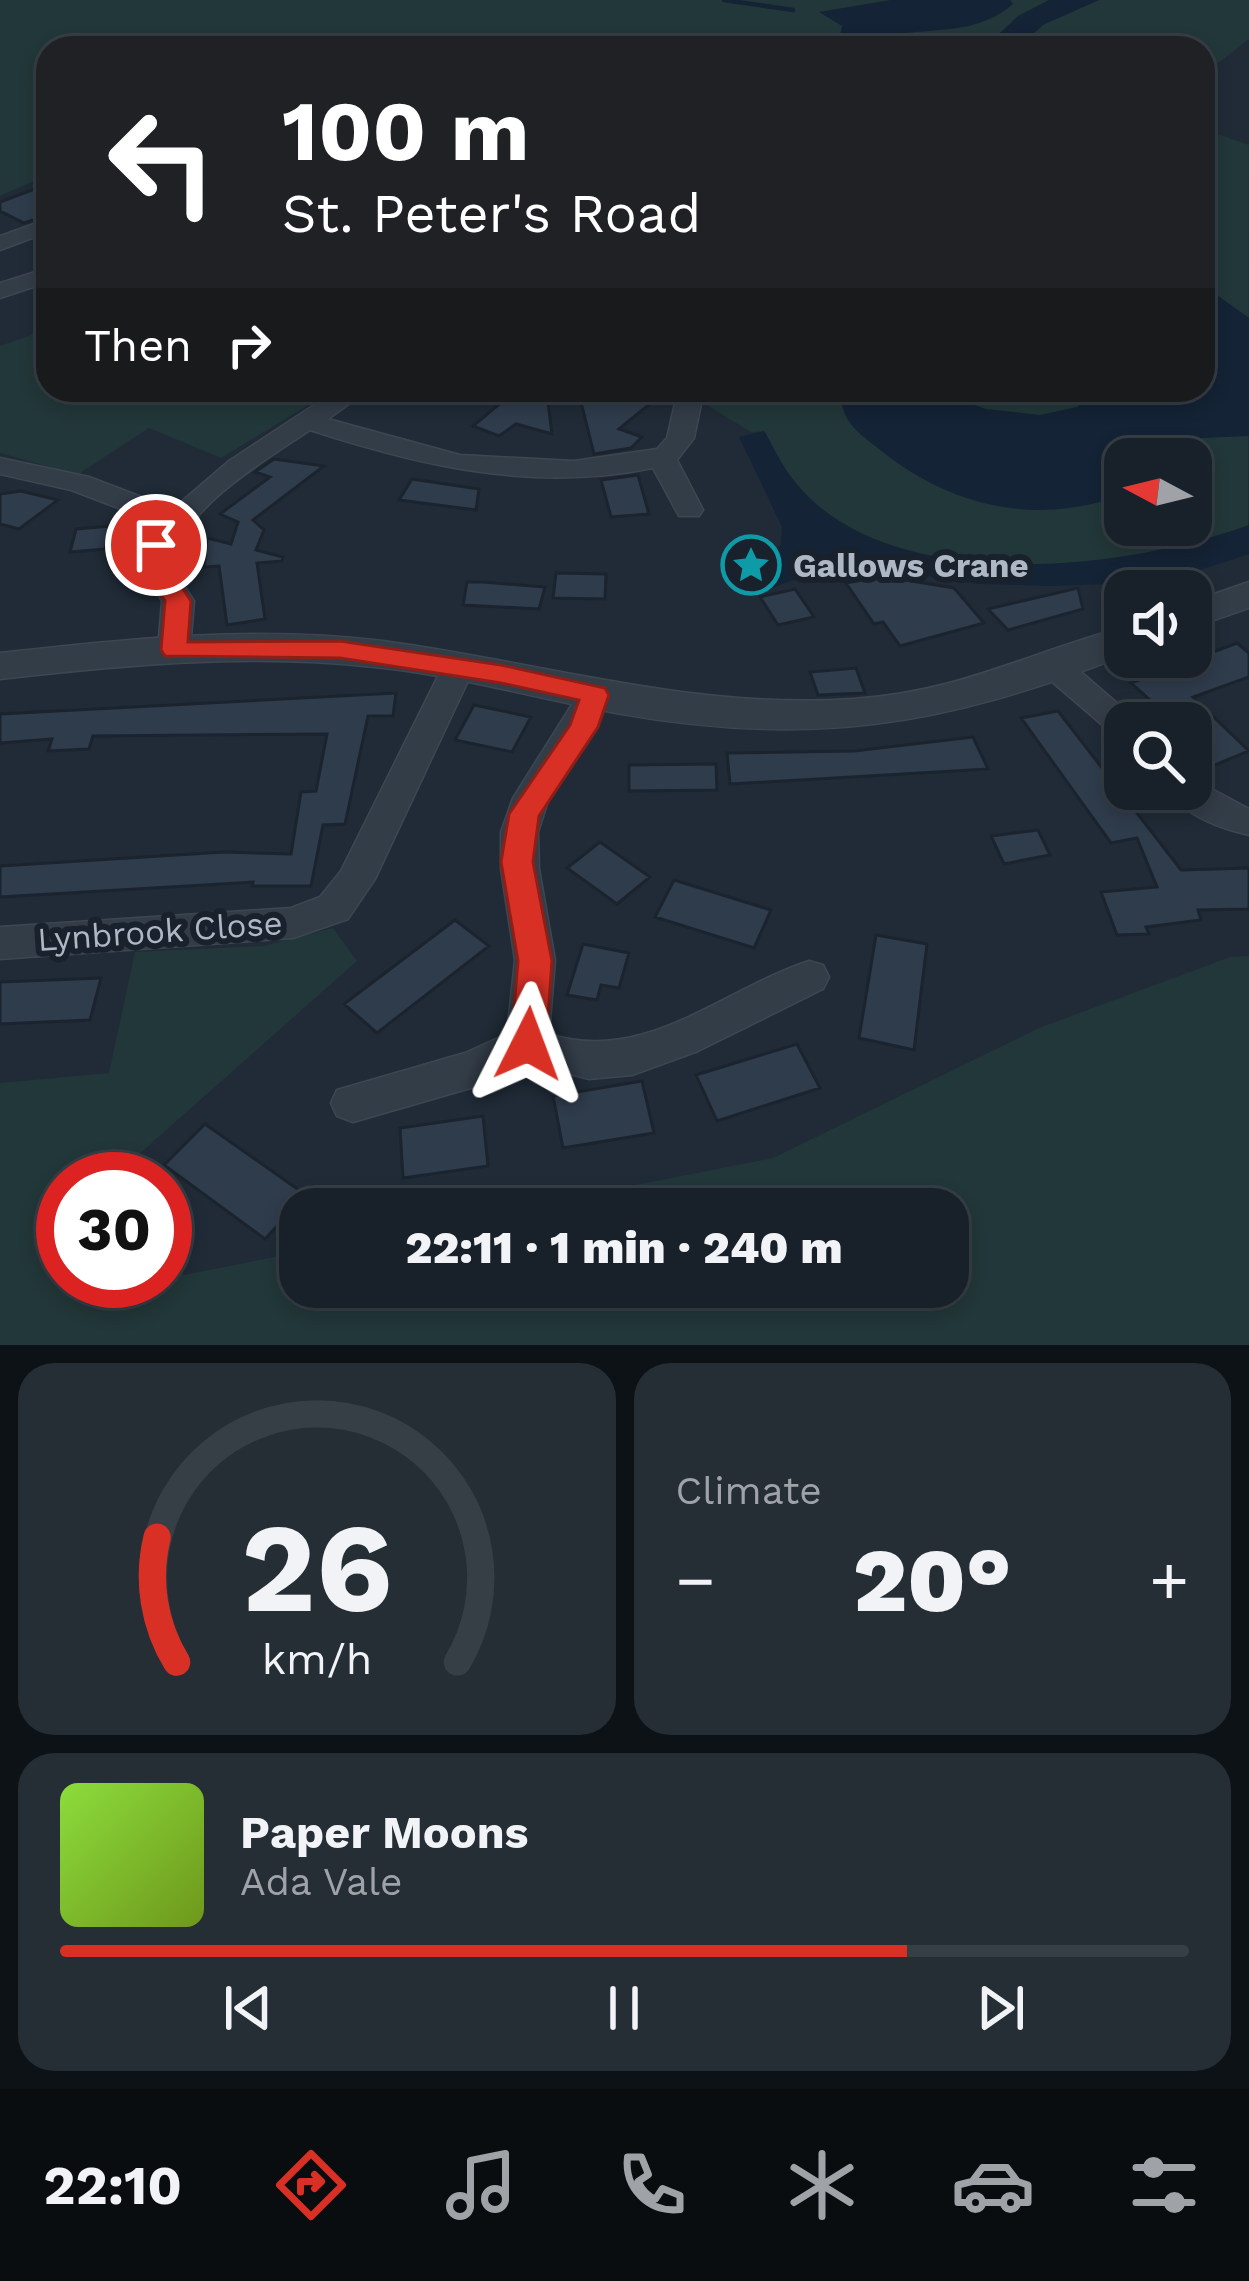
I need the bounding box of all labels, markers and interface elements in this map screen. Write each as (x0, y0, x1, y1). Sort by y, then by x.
text: 100 m (282, 82, 529, 180)
icon: left (84, 84, 240, 240)
text: St. Peter's Road (282, 182, 701, 245)
icon: right (216, 312, 282, 378)
text: Then (84, 319, 192, 372)
north arrow (1104, 438, 1212, 546)
map controls (1104, 438, 1212, 810)
pin (105, 494, 207, 596)
icon: arrive (123, 512, 189, 578)
place icon: Gallows Crane (720, 534, 782, 596)
place label: Gallows Crane (793, 546, 1029, 585)
button: sound (1104, 570, 1212, 678)
button: search (1104, 702, 1212, 810)
street label: Lynbrook Close (36, 903, 284, 959)
position arrow (465, 981, 591, 1107)
speed limit sign: 30 (36, 1152, 192, 1308)
text: 22:11 · 1 min · 240 m (405, 1221, 843, 1274)
text: Climate (676, 1468, 822, 1513)
text: 26 (241, 1495, 392, 1641)
text: 20° (853, 1527, 1011, 1633)
text: − (676, 1542, 715, 1619)
text: + (1149, 1542, 1189, 1619)
text: km/h (261, 1634, 372, 1684)
text: Paper Moons (240, 1806, 529, 1859)
text: Ada Vale (240, 1859, 402, 1904)
icon: previous (215, 1975, 281, 2041)
icon: pause (591, 1975, 657, 2041)
icon: next (968, 1975, 1034, 2041)
icon: directions (269, 2143, 353, 2227)
icon: music (439, 2143, 523, 2227)
icon: phone (610, 2143, 694, 2227)
icon: climate (780, 2143, 864, 2227)
icon: car (951, 2143, 1035, 2227)
icon: filters (1122, 2143, 1206, 2227)
text: 22:10 (43, 2154, 182, 2217)

